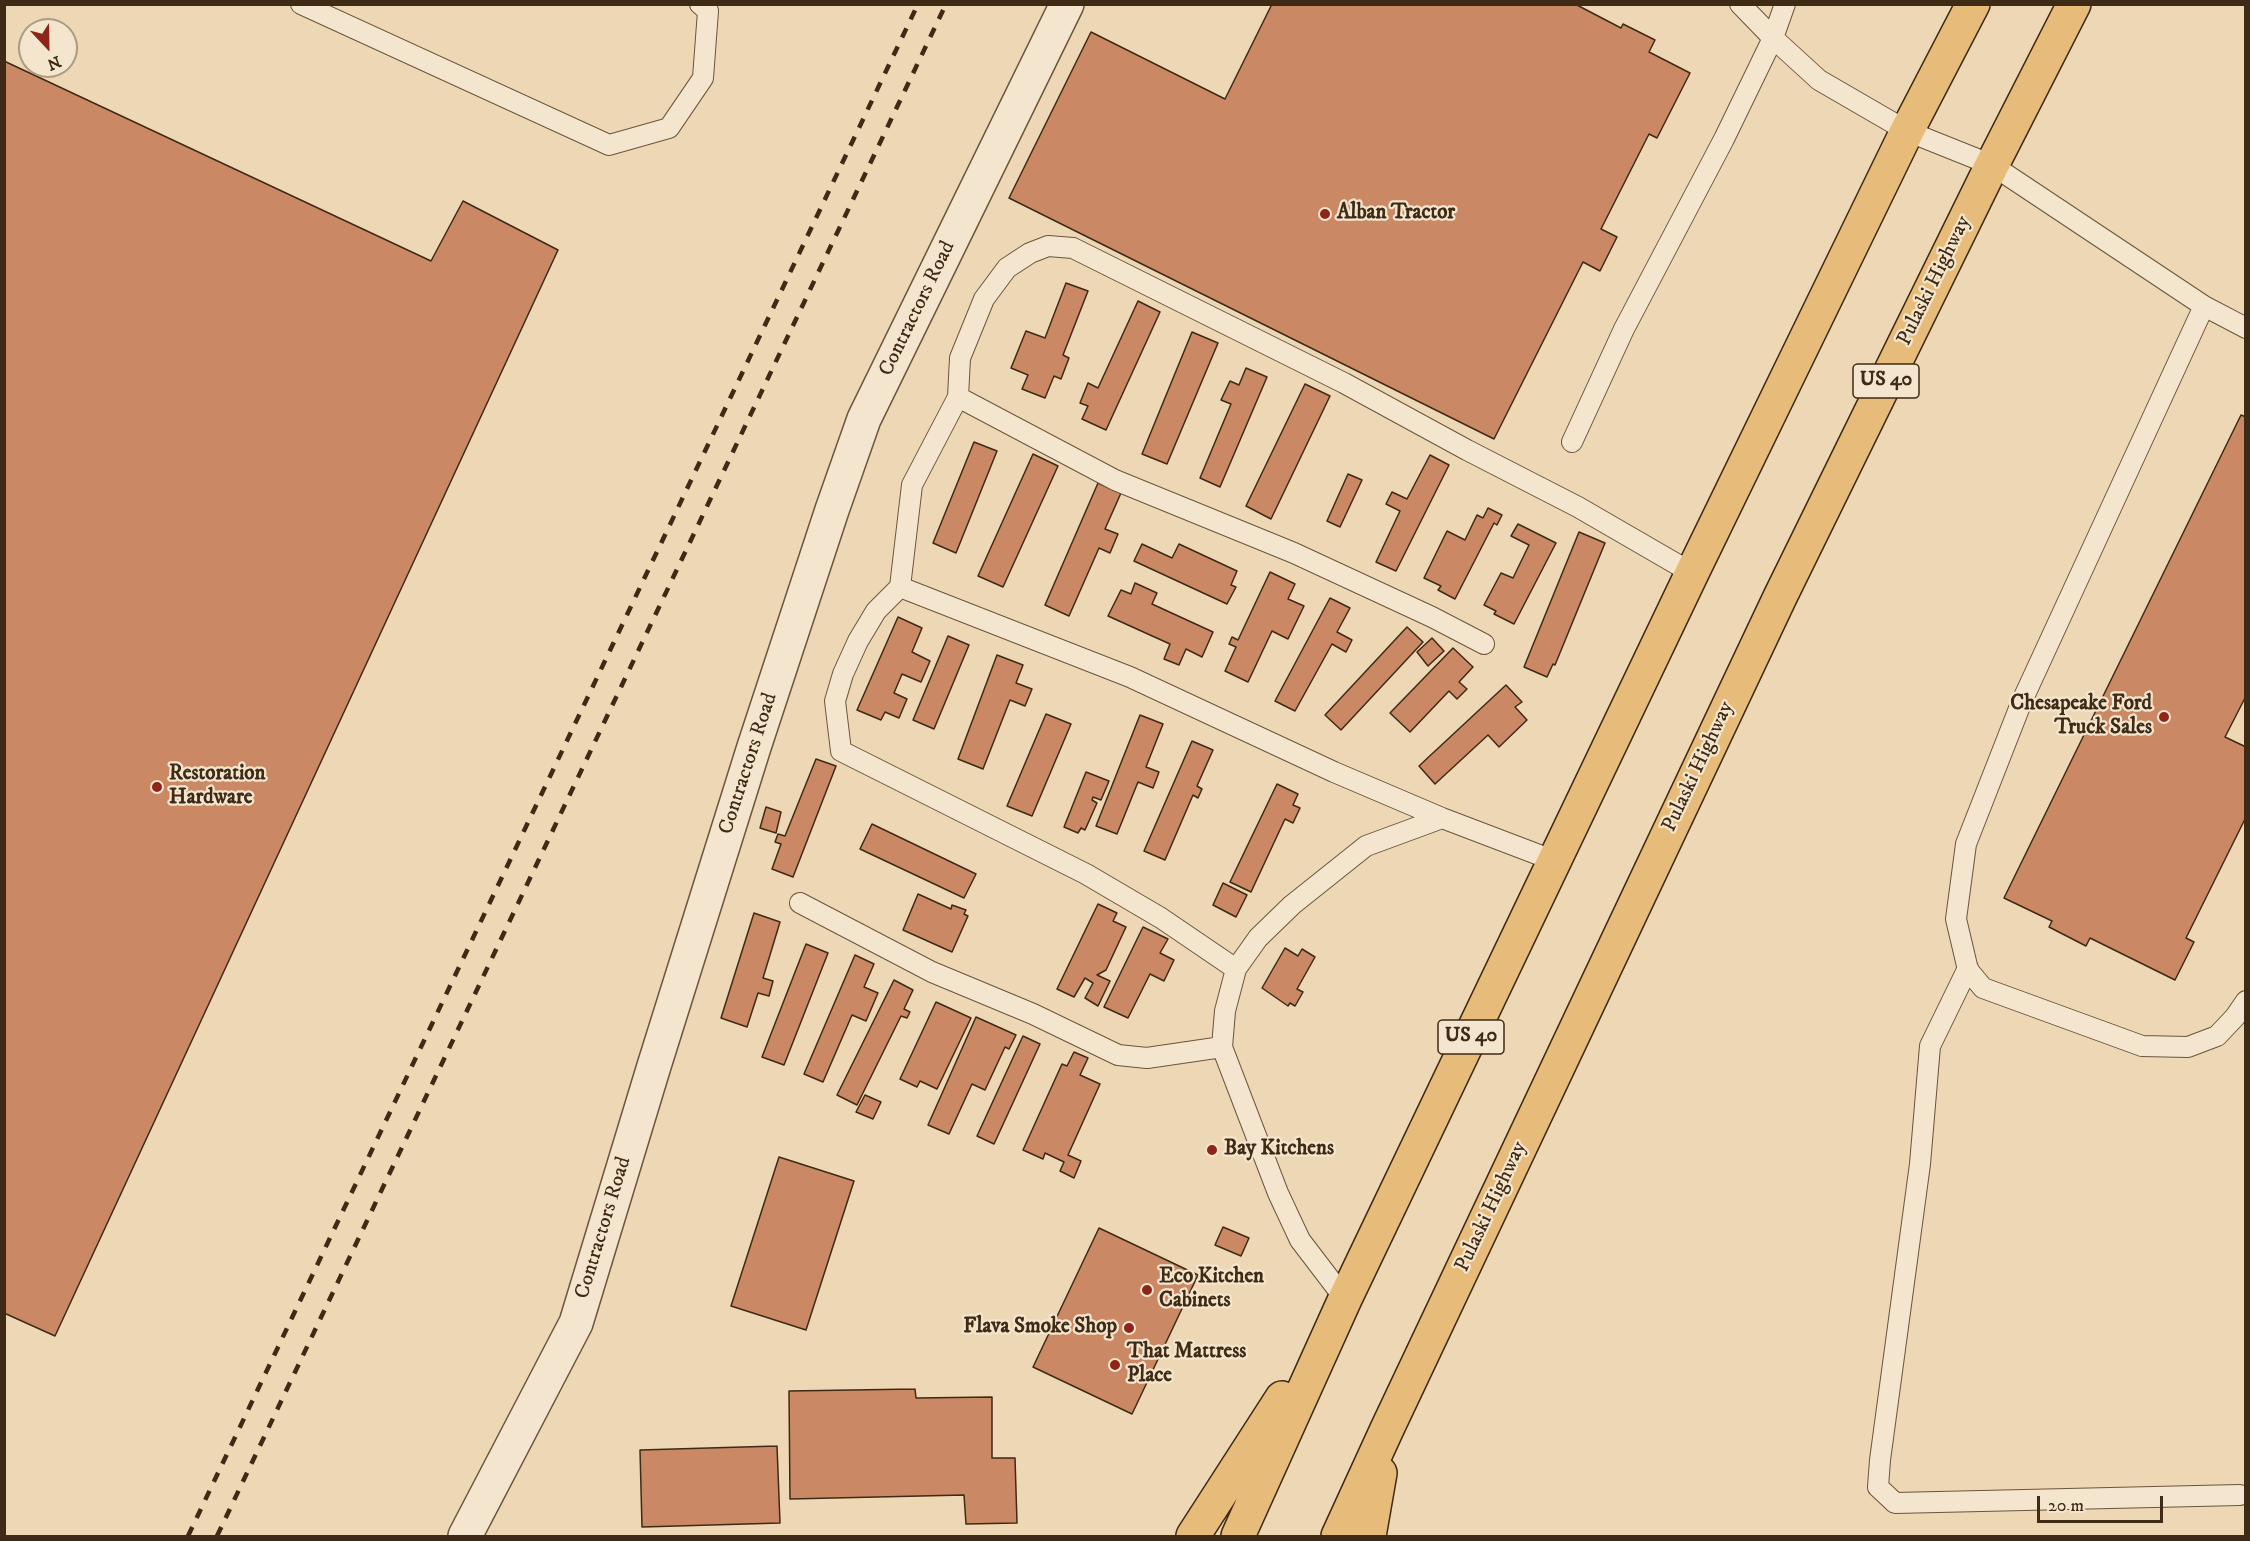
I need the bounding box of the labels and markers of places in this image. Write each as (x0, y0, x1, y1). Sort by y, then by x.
place label: Alban Tractor (1337, 201, 1455, 227)
marker: Alban Tractor (1318, 207, 1332, 221)
place label: Chesapeake Ford Truck Sales (2010, 692, 2152, 742)
marker: Chesapeake Ford Truck Sales (2157, 710, 2171, 724)
place label: Restoration Hardware (169, 762, 265, 812)
marker: Restoration Hardware (150, 780, 164, 794)
place label: Bay Kitchens (1224, 1137, 1334, 1163)
marker: Bay Kitchens (1205, 1143, 1219, 1157)
place label: Eco Kitchen Cabinets (1159, 1265, 1264, 1315)
marker: Eco Kitchen Cabinets (1140, 1283, 1154, 1297)
place label: Flava Smoke Shop (963, 1315, 1117, 1341)
marker: Flava Smoke Shop (1122, 1321, 1136, 1335)
place label: That Mattress Place (1127, 1340, 1246, 1390)
marker: That Mattress Place (1108, 1358, 1122, 1372)

